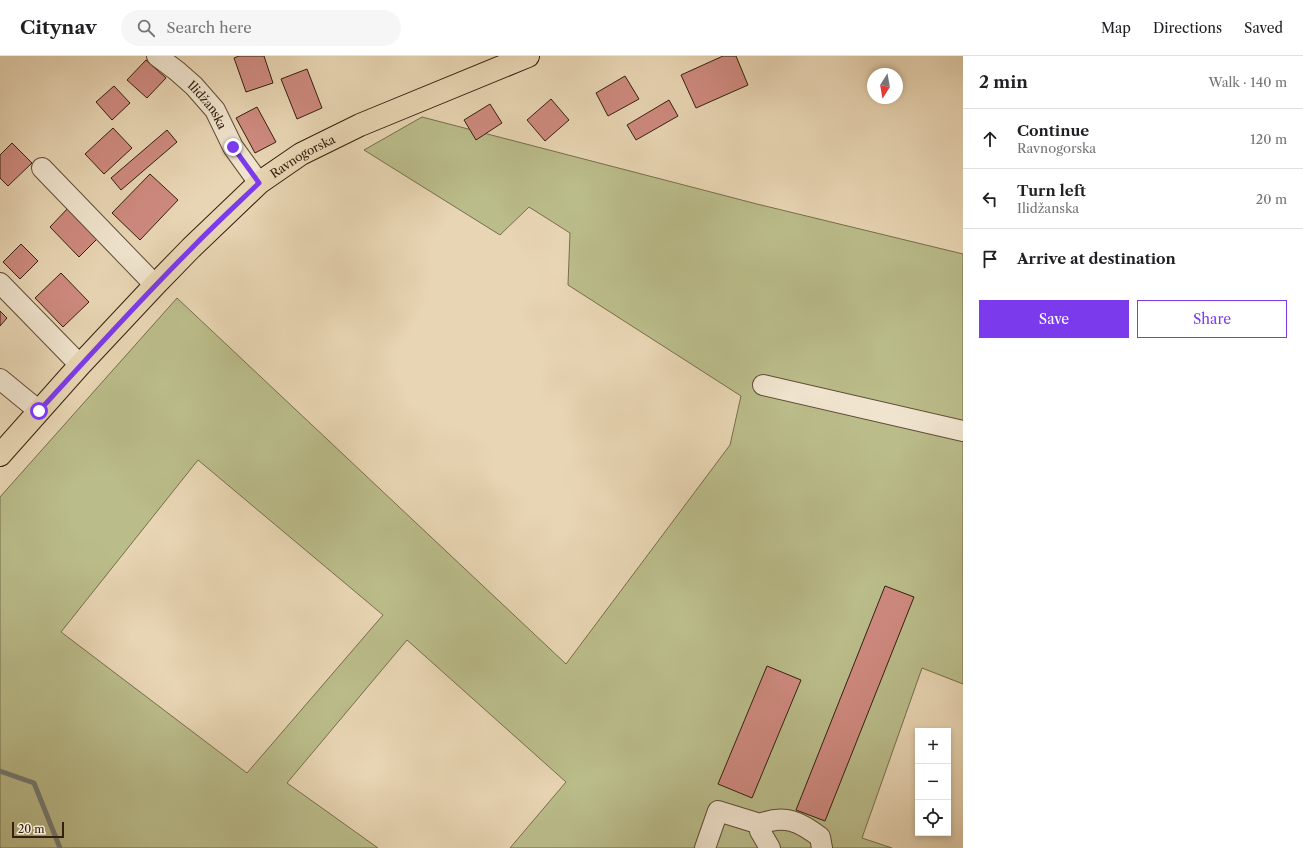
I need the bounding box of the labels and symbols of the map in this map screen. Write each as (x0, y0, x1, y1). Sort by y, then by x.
north arrow (867, 68, 903, 104)
street label: Ilidžanska (185, 77, 231, 132)
street label: Ravnogorska (267, 131, 338, 181)
route end (224, 138, 242, 156)
route start (30, 402, 48, 420)
scale bar (12, 820, 64, 839)

